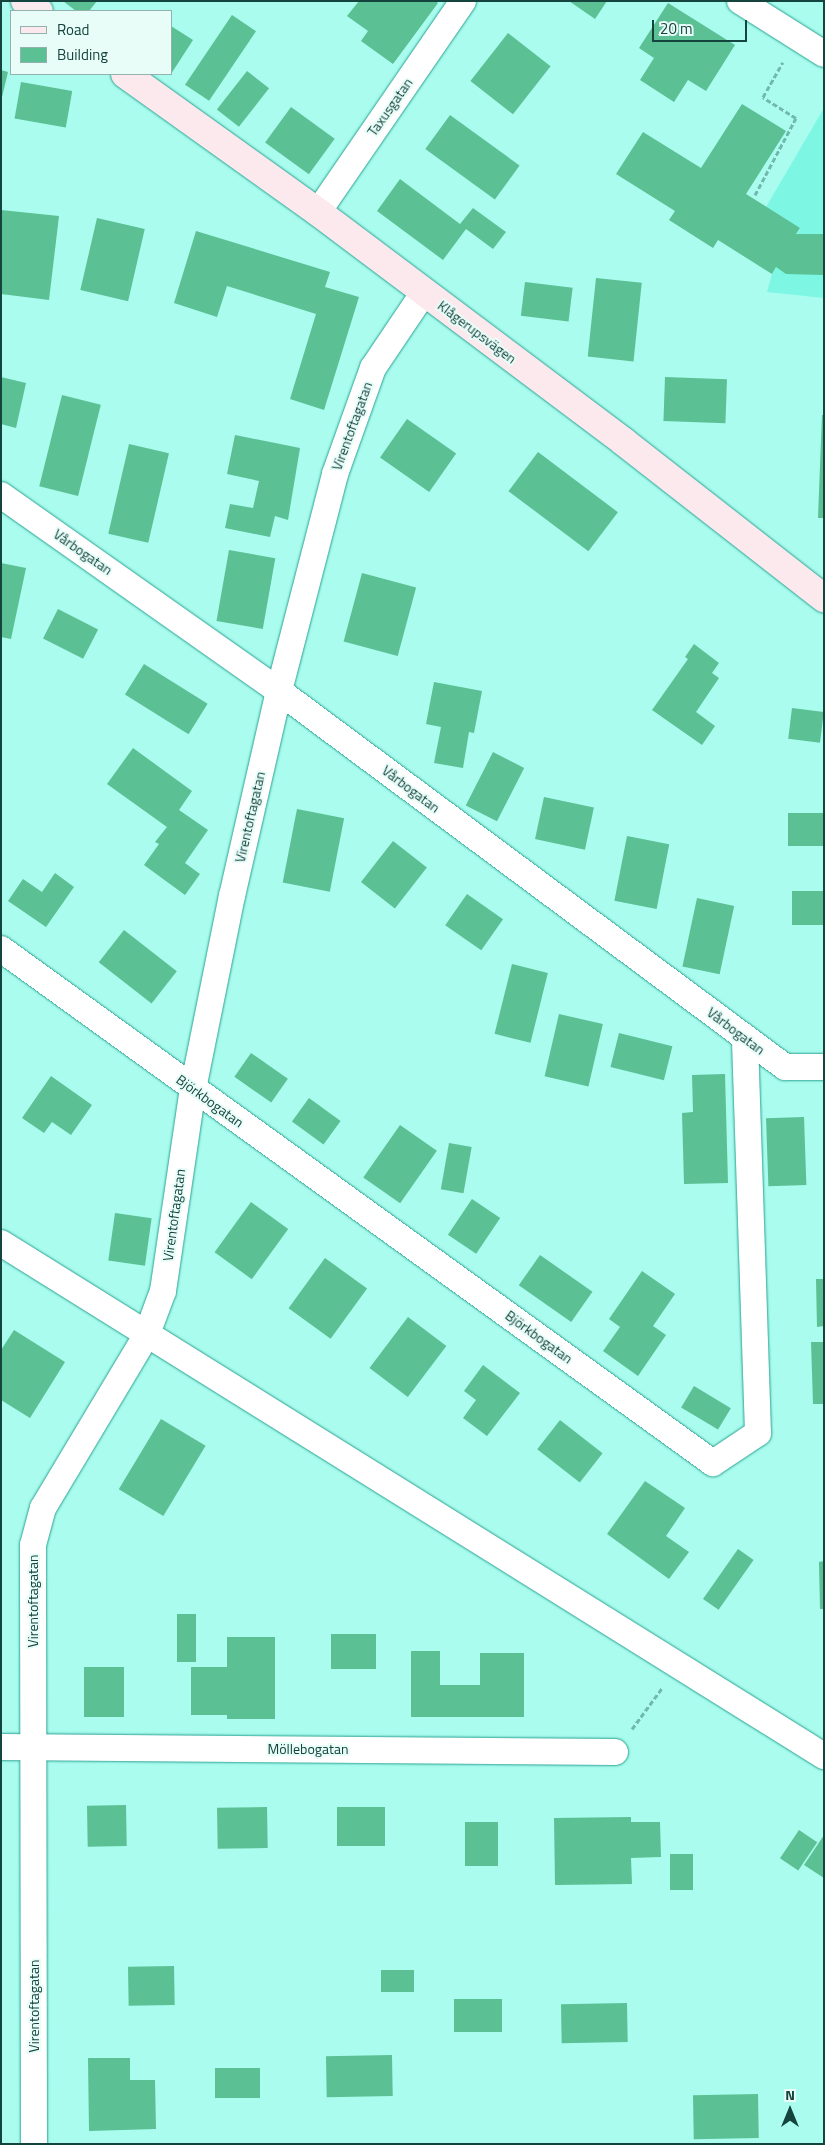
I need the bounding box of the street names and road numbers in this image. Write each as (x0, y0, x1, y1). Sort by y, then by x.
street label: Taxusgatan (364, 75, 416, 139)
street label: Klågerupsvägen (434, 297, 520, 367)
street label: Virentoftagatan (328, 379, 376, 473)
street label: Vårbogatan (50, 526, 116, 578)
street label: Vårbogatan (379, 762, 443, 816)
street label: Virentoftagatan (231, 770, 269, 864)
street label: Vårbogatan (704, 1004, 768, 1058)
street label: Björkbogatan (173, 1071, 247, 1131)
street label: Virentoftagatan (159, 1168, 189, 1262)
street label: Björkbogatan (502, 1307, 576, 1367)
street label: Virentoftagatan (25, 1555, 41, 1647)
street label: Möllebogatan (267, 1741, 349, 1757)
street label: Virentoftagatan (26, 1960, 42, 2052)

